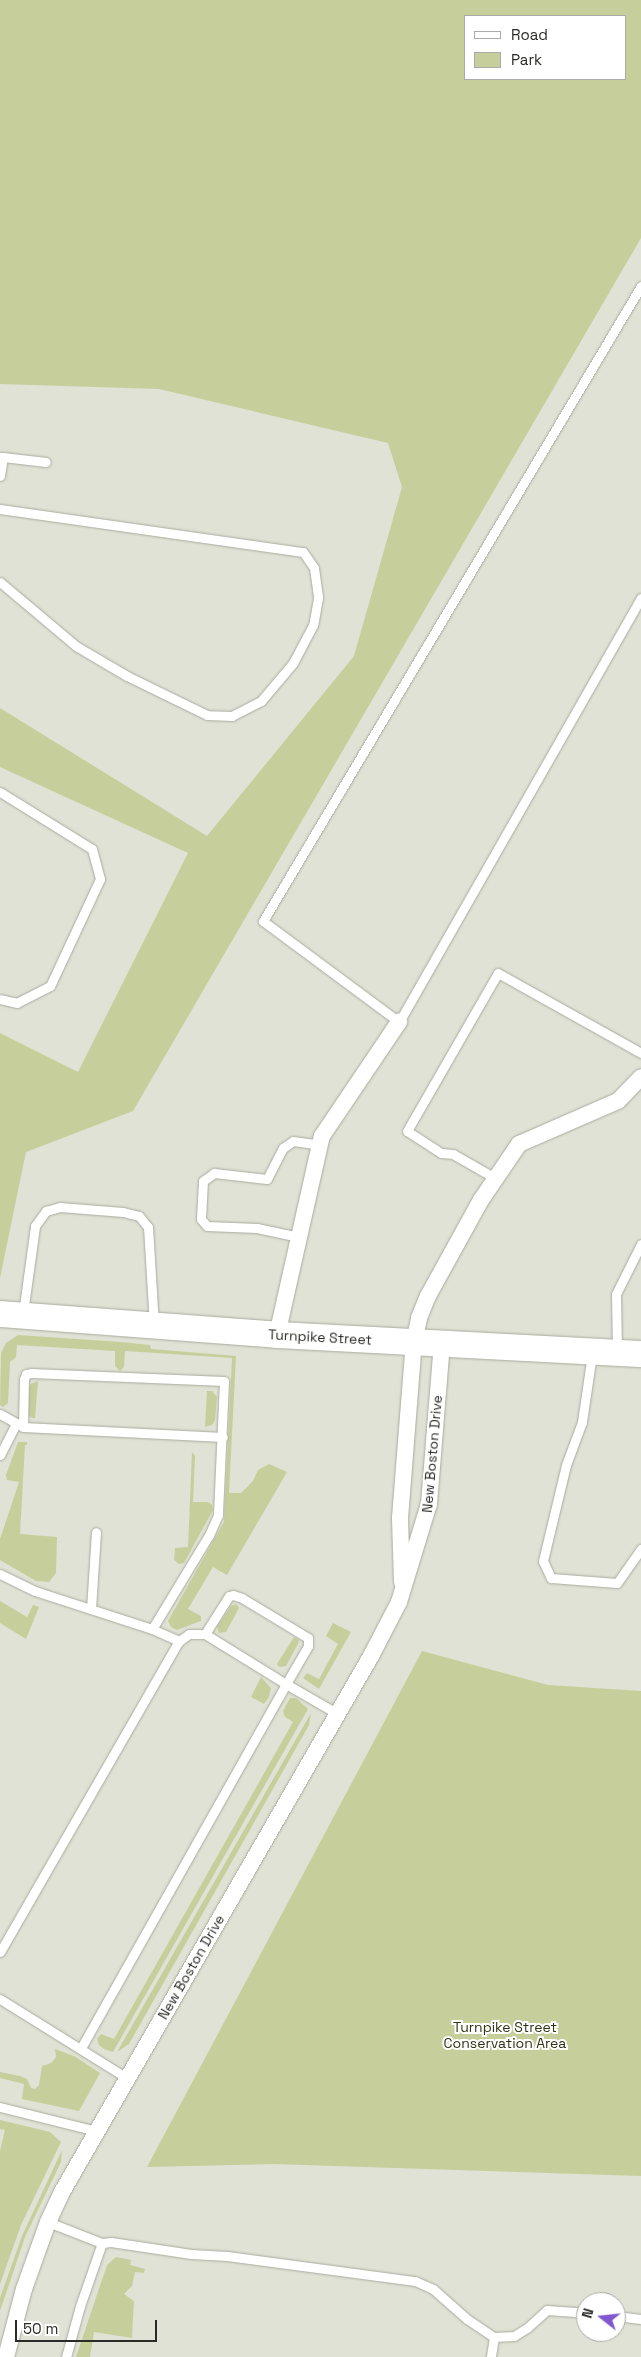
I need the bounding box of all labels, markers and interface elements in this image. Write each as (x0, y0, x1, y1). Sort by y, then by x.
legend (463, 15, 626, 80)
text: Road (511, 25, 548, 44)
text: Park (511, 50, 542, 69)
street label: Turnpike Street (268, 1326, 372, 1348)
street label: New Boston Drive (418, 1395, 446, 1513)
street label: New Boston Drive (154, 1912, 228, 2022)
park label: Turnpike Street Conservation Area (444, 2019, 566, 2052)
north arrow (576, 2292, 626, 2342)
text: N (578, 2306, 597, 2320)
scale bar (18, 2310, 160, 2342)
text: 50 m (23, 2319, 58, 2338)

